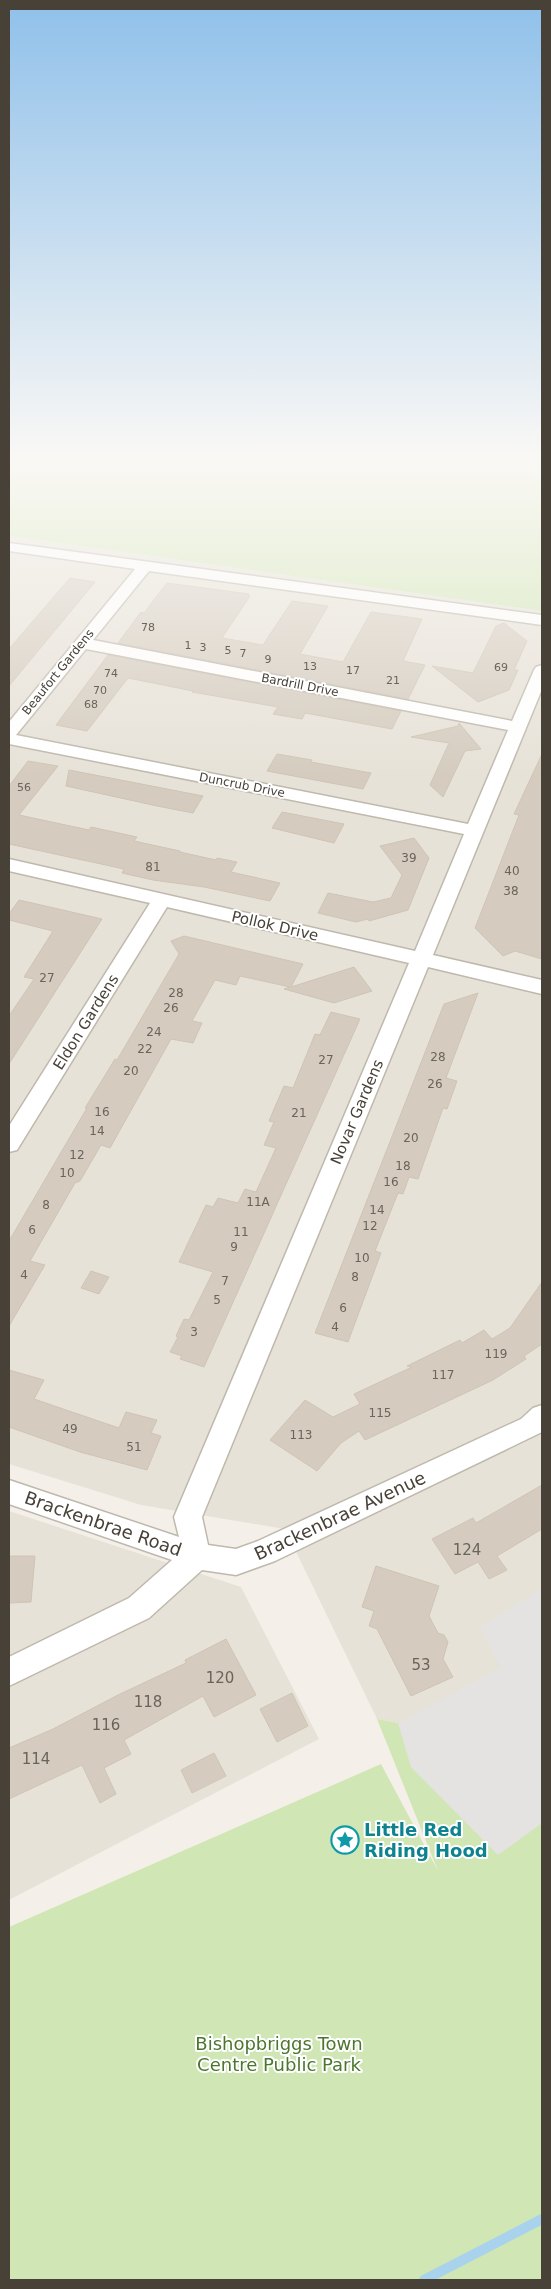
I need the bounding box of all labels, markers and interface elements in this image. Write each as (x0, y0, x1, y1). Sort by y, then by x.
house number: 78 (141, 621, 155, 634)
street label: Beaufort Gardens (19, 626, 97, 718)
house number: 1 (185, 639, 192, 652)
house number: 3 (200, 641, 207, 654)
house number: 5 (225, 644, 232, 657)
house number: 7 (240, 647, 247, 660)
house number: 9 (265, 653, 272, 666)
house number: 13 (303, 660, 317, 673)
house number: 69 (494, 661, 508, 674)
house number: 17 (346, 664, 360, 677)
house number: 74 (104, 667, 118, 680)
street label: Bardrill Drive (260, 671, 340, 699)
house number: 21 (386, 674, 400, 687)
house number: 70 (93, 684, 107, 697)
house number: 68 (84, 698, 98, 711)
street label: Duncrub Drive (198, 770, 286, 800)
house number: 56 (17, 781, 31, 794)
house number: 39 (401, 851, 417, 865)
house number: 81 (145, 860, 161, 874)
house number: 40 (504, 864, 520, 878)
house number: 38 (503, 884, 519, 898)
street label: Pollok Drive (230, 907, 320, 945)
house number: 27 (39, 971, 55, 985)
street label: Eldon Gardens (49, 971, 123, 1073)
house number: 28 (168, 986, 184, 1000)
house number: 26 (163, 1001, 179, 1015)
house number: 24 (146, 1025, 162, 1039)
house number: 22 (137, 1042, 153, 1056)
house number: 28 (430, 1050, 446, 1064)
house number: 27 (318, 1053, 334, 1067)
street label: Novar Gardens (327, 1057, 387, 1167)
house number: 20 (123, 1064, 139, 1078)
house number: 26 (427, 1077, 443, 1091)
house number: 16 (94, 1105, 110, 1119)
house number: 21 (291, 1106, 307, 1120)
house number: 14 (89, 1124, 105, 1138)
house number: 20 (403, 1131, 419, 1145)
house number: 12 (69, 1148, 85, 1162)
house number: 18 (395, 1159, 411, 1173)
house number: 10 (59, 1166, 75, 1180)
house number: 16 (383, 1175, 399, 1189)
house number: 11A (246, 1195, 271, 1209)
house number: 8 (42, 1198, 50, 1212)
house number: 14 (369, 1203, 385, 1217)
house number: 12 (362, 1219, 378, 1233)
house number: 6 (28, 1223, 36, 1237)
house number: 11 (233, 1225, 249, 1239)
house number: 9 (230, 1240, 238, 1254)
house number: 10 (354, 1251, 370, 1265)
house number: 4 (20, 1268, 28, 1282)
house number: 8 (351, 1270, 359, 1284)
house number: 7 (221, 1274, 229, 1288)
house number: 5 (213, 1293, 221, 1307)
house number: 6 (339, 1301, 347, 1315)
house number: 4 (331, 1320, 339, 1334)
house number: 3 (190, 1325, 198, 1339)
house number: 119 (485, 1347, 507, 1361)
house number: 117 (432, 1368, 454, 1382)
house number: 115 (369, 1406, 391, 1420)
house number: 49 (62, 1422, 78, 1436)
house number: 113 (290, 1428, 312, 1442)
house number: 51 (126, 1440, 142, 1454)
street label: Brackenbrae Avenue (251, 1467, 429, 1564)
street label: Brackenbrae Road (22, 1487, 184, 1560)
house number: 124 (453, 1541, 481, 1559)
house number: 53 (411, 1656, 431, 1674)
house number: 120 (206, 1669, 234, 1687)
house number: 118 (134, 1693, 162, 1711)
house number: 116 (92, 1716, 120, 1734)
house number: 114 (22, 1750, 50, 1768)
place label: Little Red Riding Hood (364, 1819, 488, 1861)
place icon: Little Red Riding Hood (330, 1825, 360, 1855)
park label: Bishopbriggs Town Centre Public Park (195, 2033, 363, 2075)

